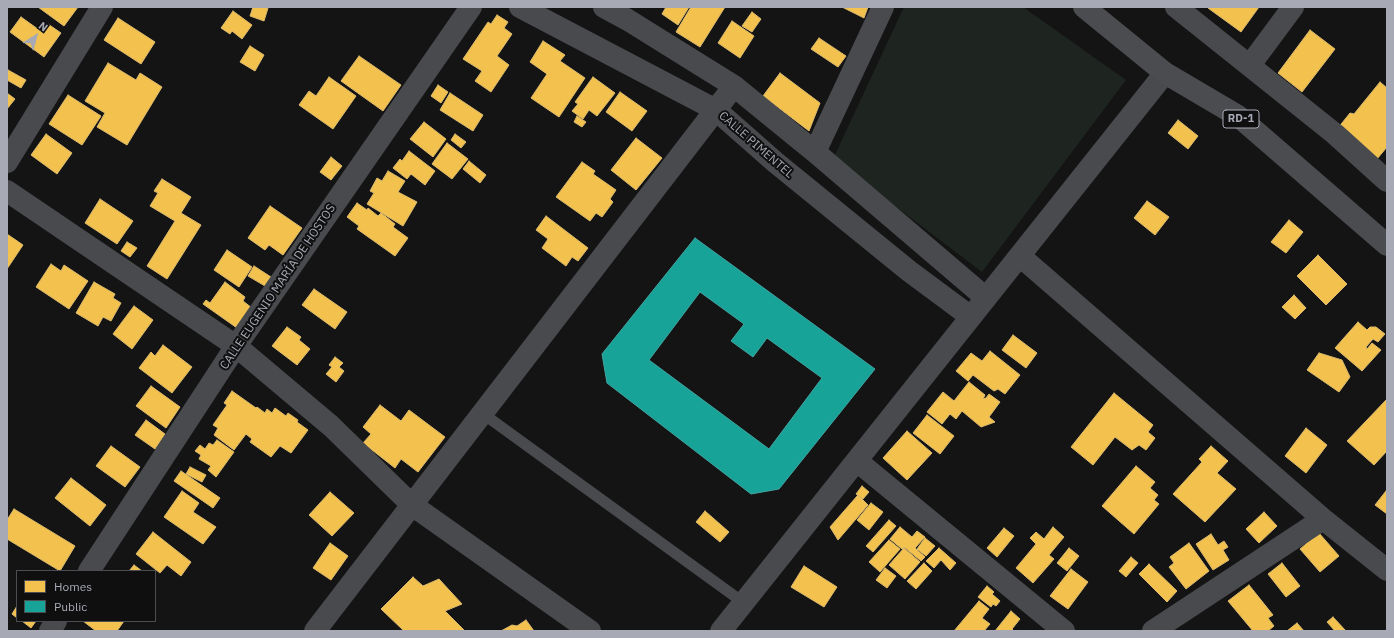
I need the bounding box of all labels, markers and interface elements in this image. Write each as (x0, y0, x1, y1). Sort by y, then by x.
north arrow (16, 16, 56, 56)
text: N (36, 18, 51, 34)
street label: CALLE PIMENTEL (716, 109, 796, 181)
road number: RD-1 (1223, 110, 1259, 128)
street label: CALLE EUGENIO MARÍA DE HOSTOS (217, 202, 339, 372)
legend (16, 570, 156, 622)
text: Homes (54, 579, 92, 594)
text: Public (54, 599, 87, 614)

